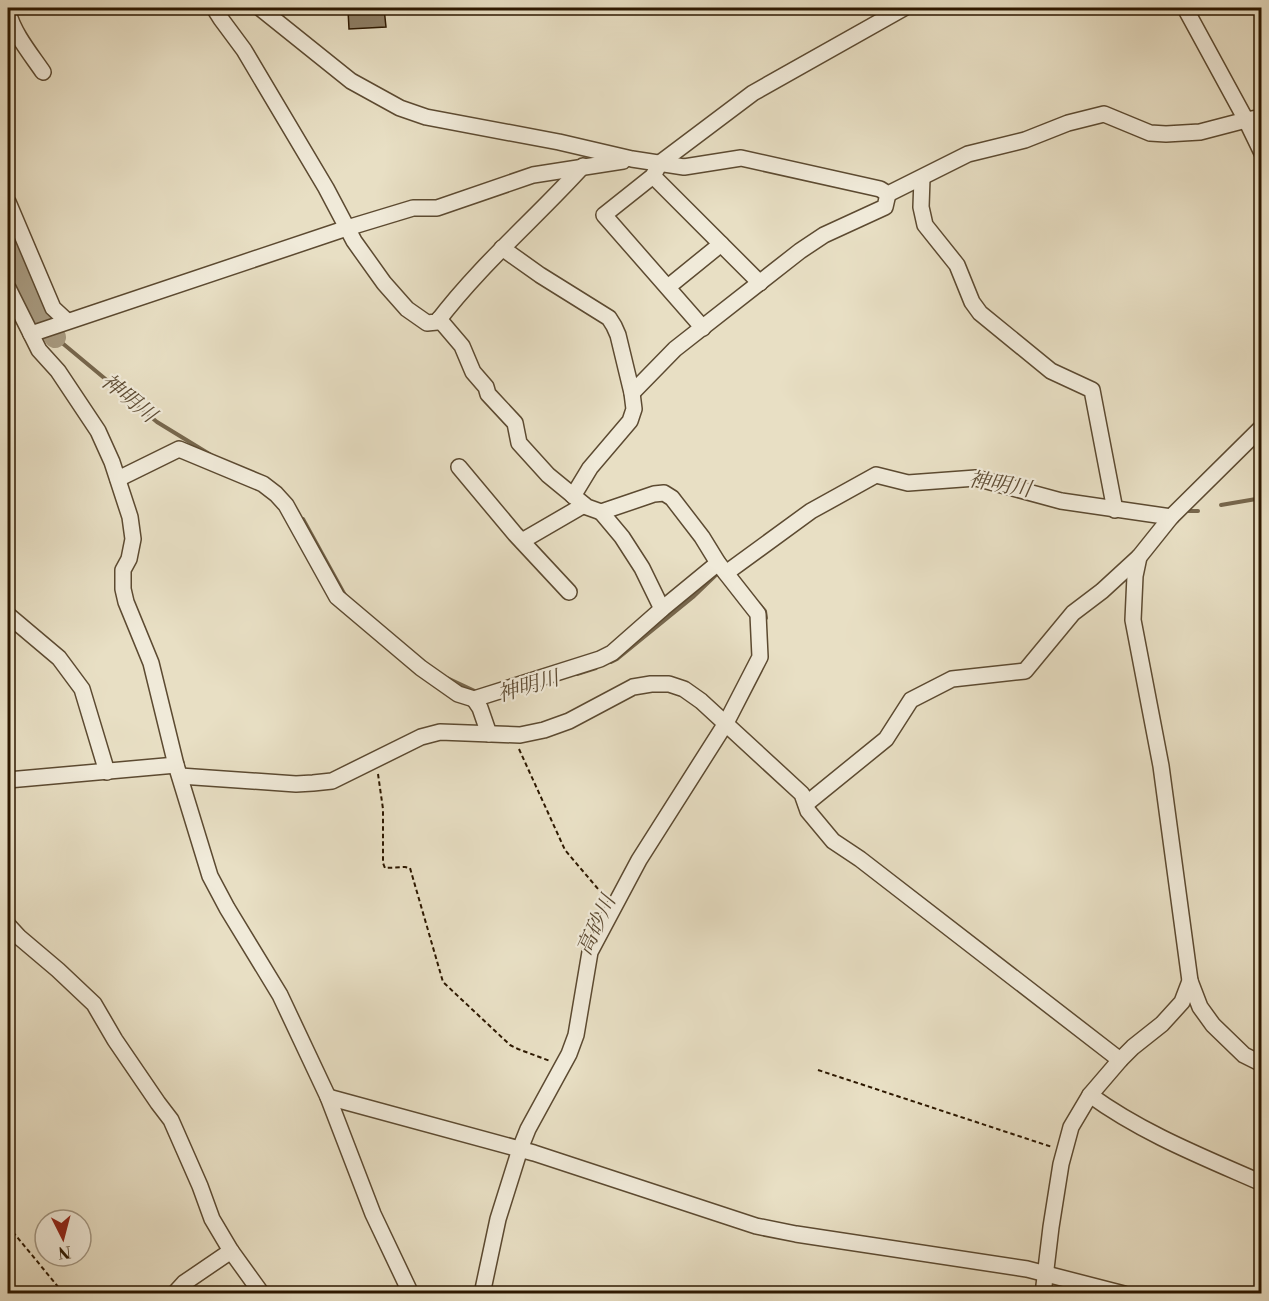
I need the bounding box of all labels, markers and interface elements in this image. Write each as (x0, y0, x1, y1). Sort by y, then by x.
water label: 神明川 (96, 369, 163, 430)
water label: 神明川 (967, 467, 1035, 504)
water label: 神明川 (494, 665, 564, 708)
water label: 高砂川 (572, 890, 623, 959)
north arrow (33, 1208, 93, 1268)
text: N (57, 1241, 72, 1263)

